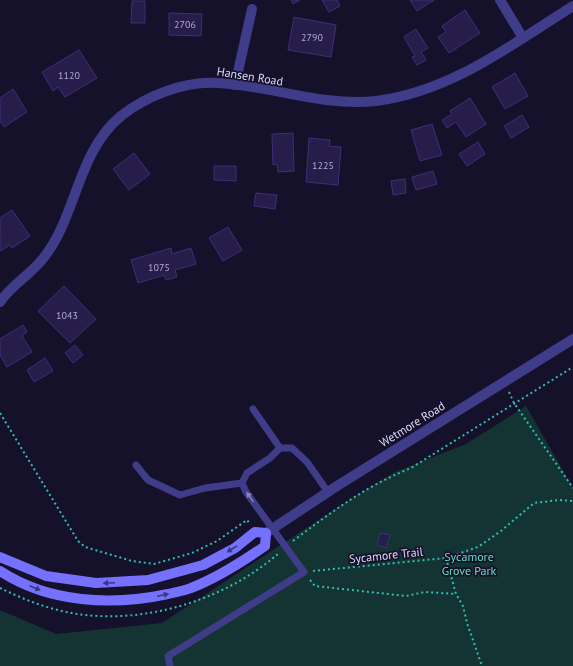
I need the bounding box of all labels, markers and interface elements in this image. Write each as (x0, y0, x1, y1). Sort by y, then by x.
house number: 2706 (174, 18, 196, 31)
house number: 2790 (301, 31, 323, 44)
street label: Hansen Road (216, 63, 284, 89)
house number: 1120 (58, 69, 80, 82)
house number: 1225 (312, 159, 334, 172)
house number: 1075 (148, 261, 170, 274)
house number: 1043 (56, 309, 78, 322)
street label: Wetmore Road (376, 398, 448, 450)
one-way arrow (246, 492, 254, 502)
street label: Sycamore Trail (348, 544, 424, 566)
one-way arrow (226, 545, 238, 552)
park label: Sycamore Grove Park (442, 549, 497, 578)
one-way arrow (103, 579, 115, 586)
one-way arrow (30, 585, 41, 591)
one-way arrow (157, 592, 169, 598)

